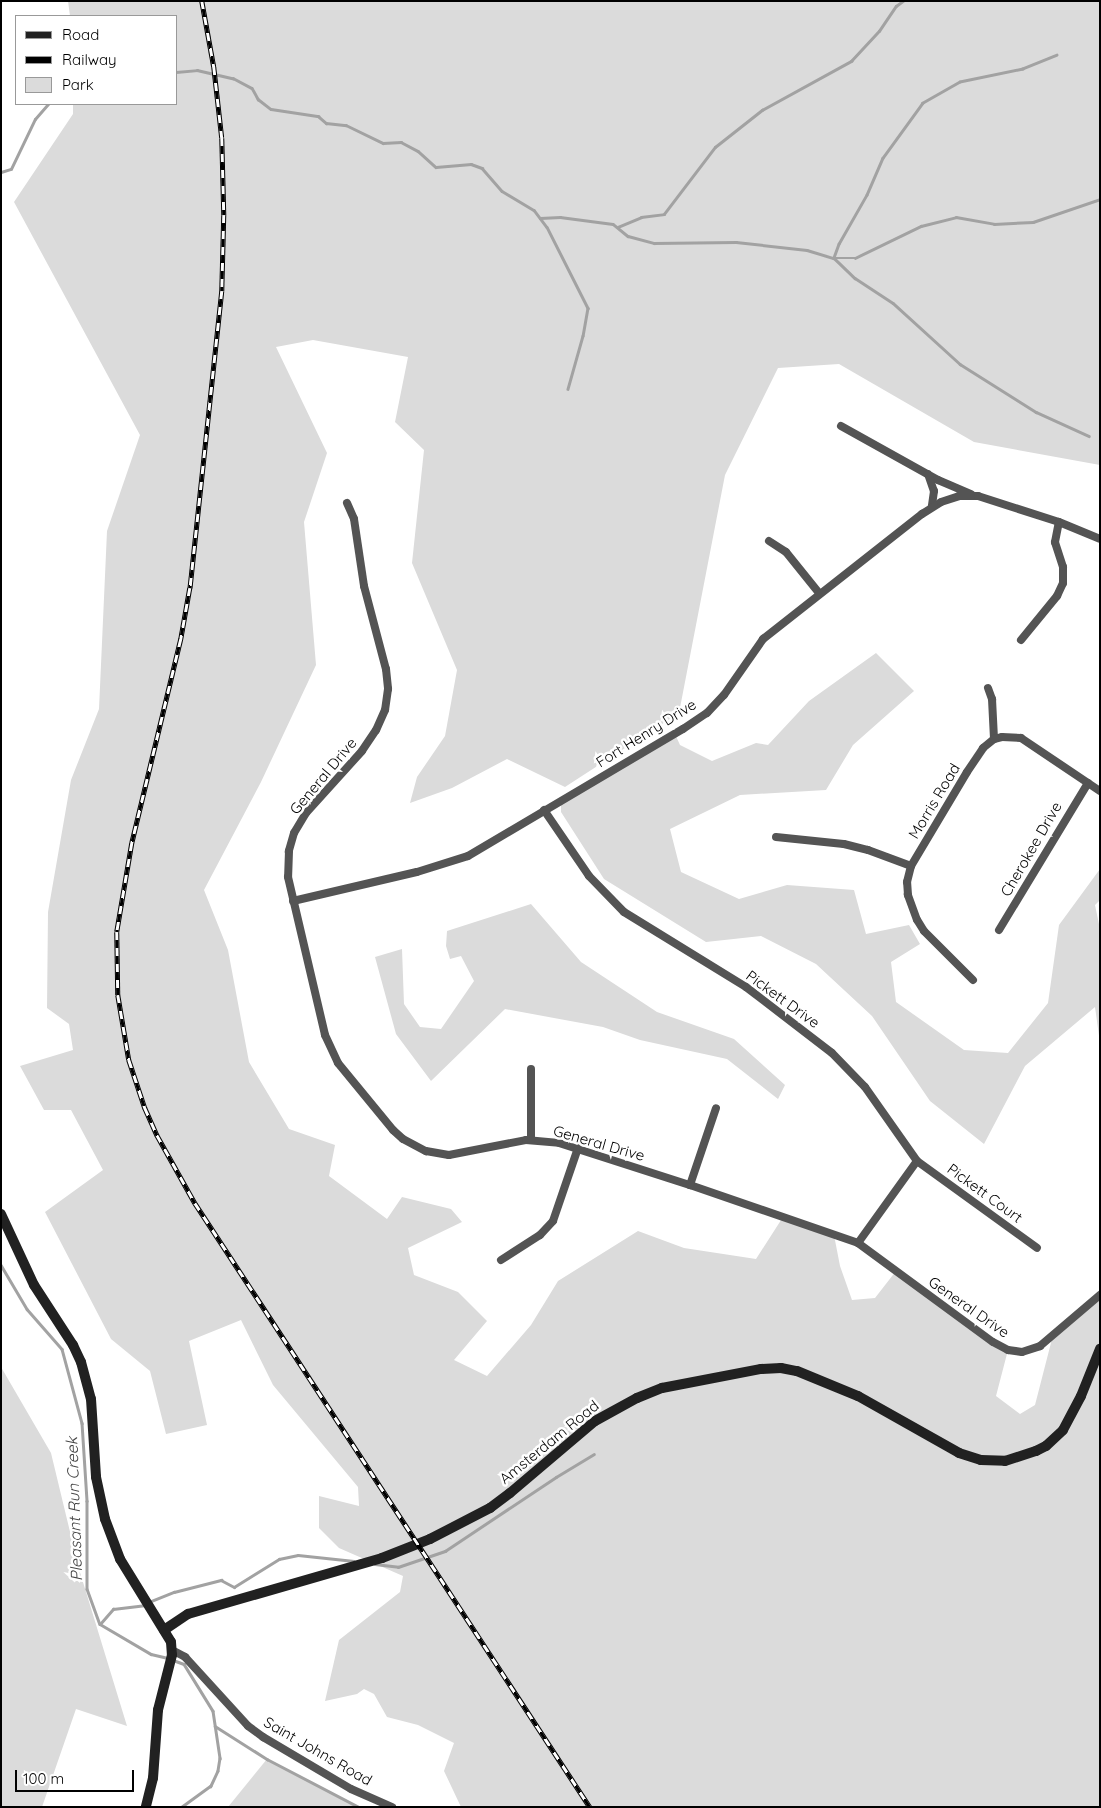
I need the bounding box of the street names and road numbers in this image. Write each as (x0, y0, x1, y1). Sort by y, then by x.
street label: Fort Henry Drive (593, 695, 699, 771)
street label: General Drive (286, 734, 360, 818)
street label: Morris Road (905, 760, 963, 842)
street label: Cherokee Drive (997, 799, 1065, 899)
street label: Pickett Drive (743, 966, 823, 1032)
street label: General Drive (551, 1121, 647, 1165)
street label: Pickett Court (944, 1160, 1026, 1226)
street label: General Drive (925, 1273, 1013, 1341)
street label: Amsterdam Road (496, 1396, 602, 1488)
street label: Saint Johns Road (261, 1713, 375, 1789)

